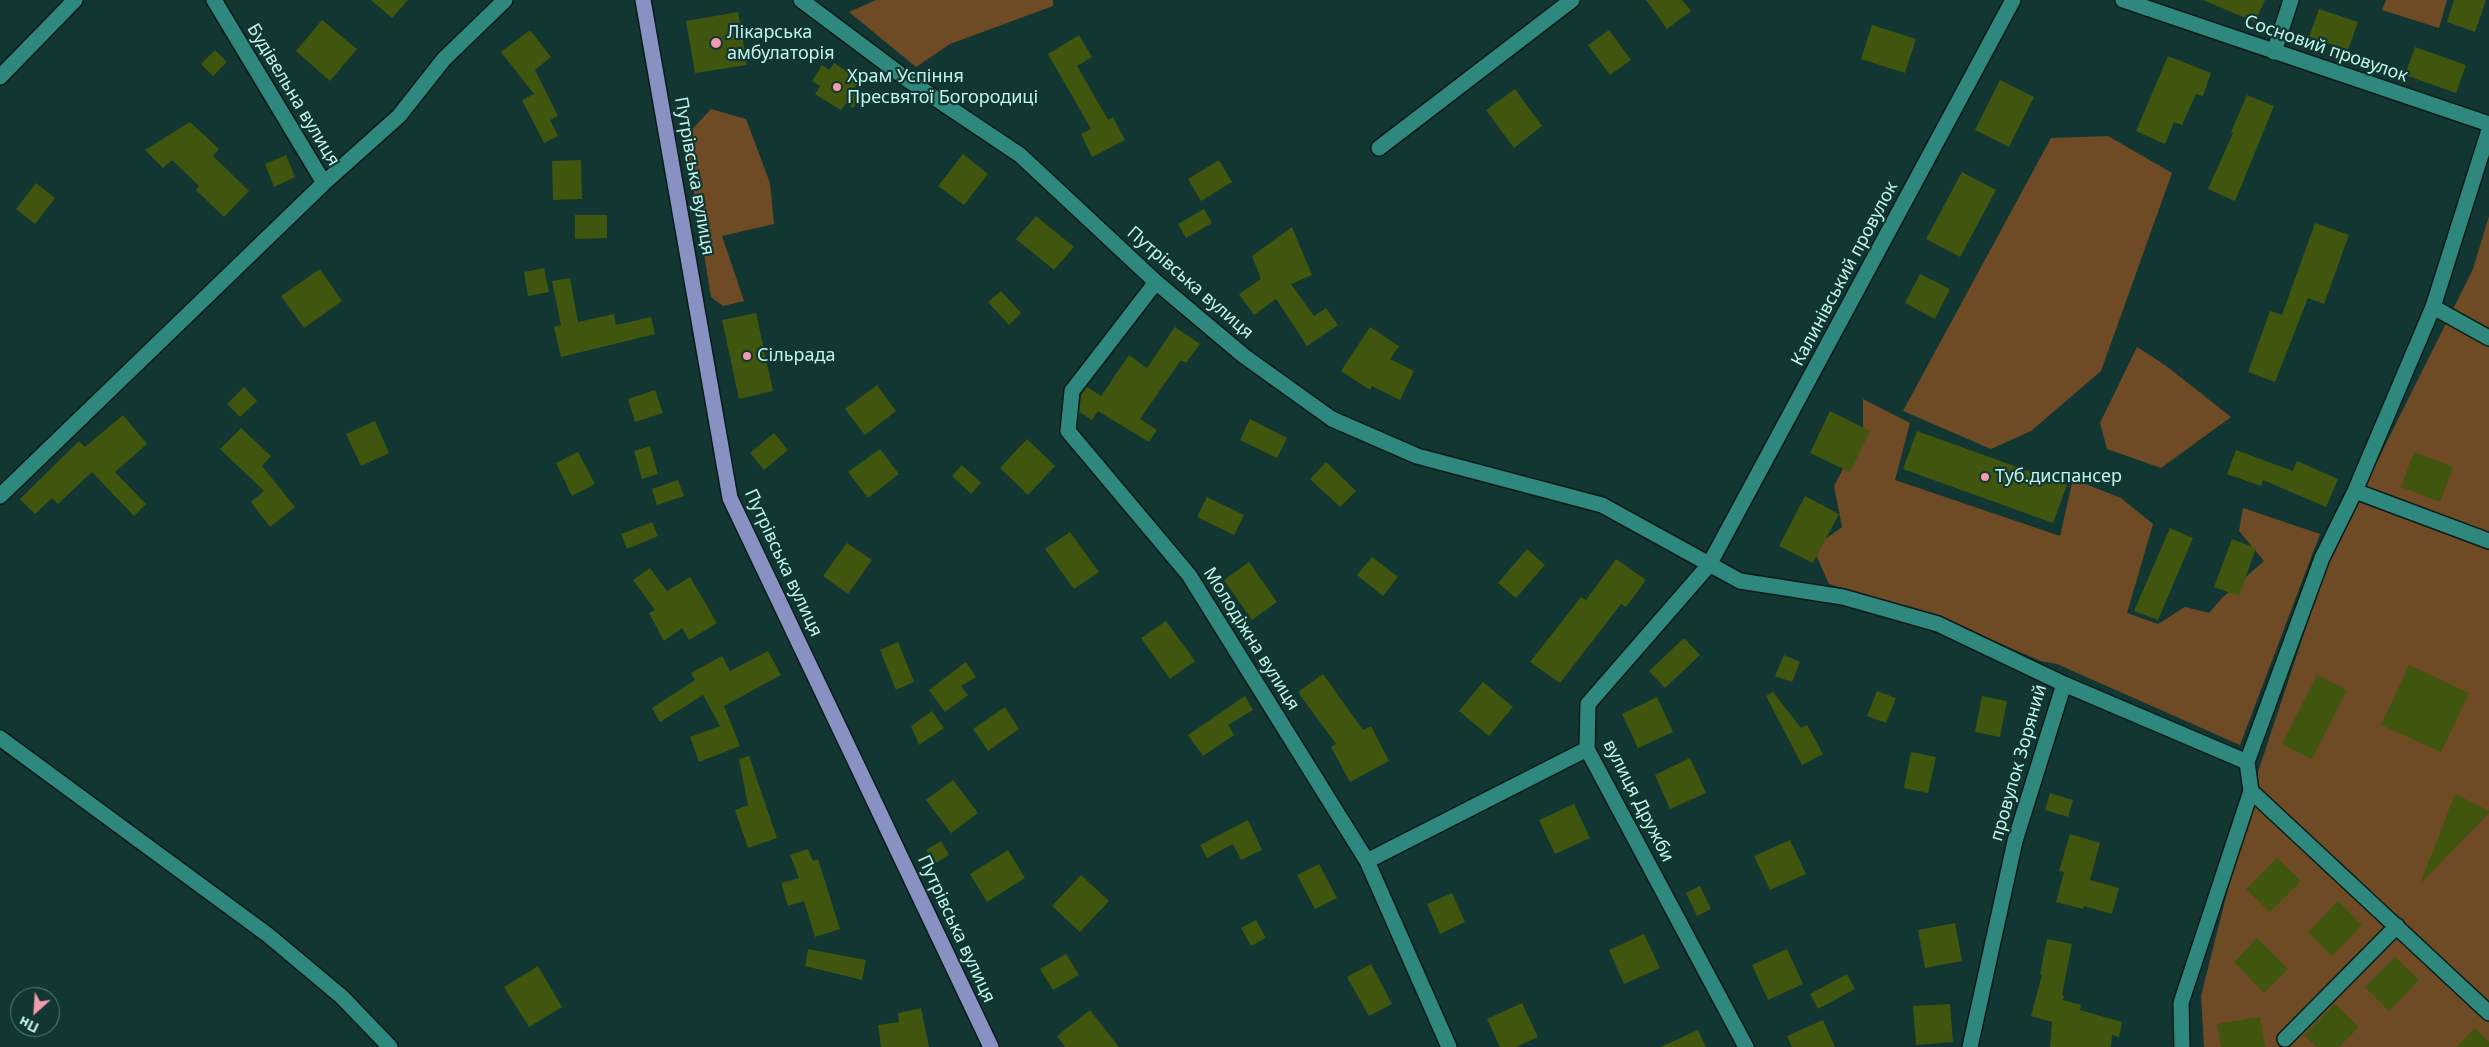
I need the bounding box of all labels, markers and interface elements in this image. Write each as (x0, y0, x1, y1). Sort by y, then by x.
street label: Сосновий провулок (2241, 11, 2411, 87)
street label: Будівельна вулиця (242, 20, 344, 170)
place label: Лікарська амбулаторія (727, 22, 835, 64)
marker: Лікарська амбулаторія (709, 36, 723, 50)
place label: Храм Успіння Пресвятої Богородиці (847, 66, 1038, 108)
marker: Храм Успіння Пресвятої Богородиці (831, 81, 843, 93)
street label: Путрівська вулиця (669, 95, 719, 257)
street label: Калинівський провулок (1787, 178, 1903, 370)
street label: Путрівська вулиця (1122, 222, 1258, 344)
place label: Сільрада (757, 345, 835, 367)
marker: Сільрада (741, 350, 753, 362)
place label: Туб.диспансер (1995, 466, 2122, 488)
marker: Туб.диспансер (1979, 471, 1991, 483)
street label: Путрівська вулиця (739, 486, 827, 640)
street label: Молодіжна вулиця (1198, 564, 1304, 714)
street label: провулок Зоряний (1986, 682, 2052, 844)
street label: вулиця Дружби (1598, 736, 1678, 866)
street label: Путрівська вулиця (912, 852, 1000, 1006)
north arrow (10, 987, 60, 1037)
text: Пн (16, 1012, 42, 1038)

